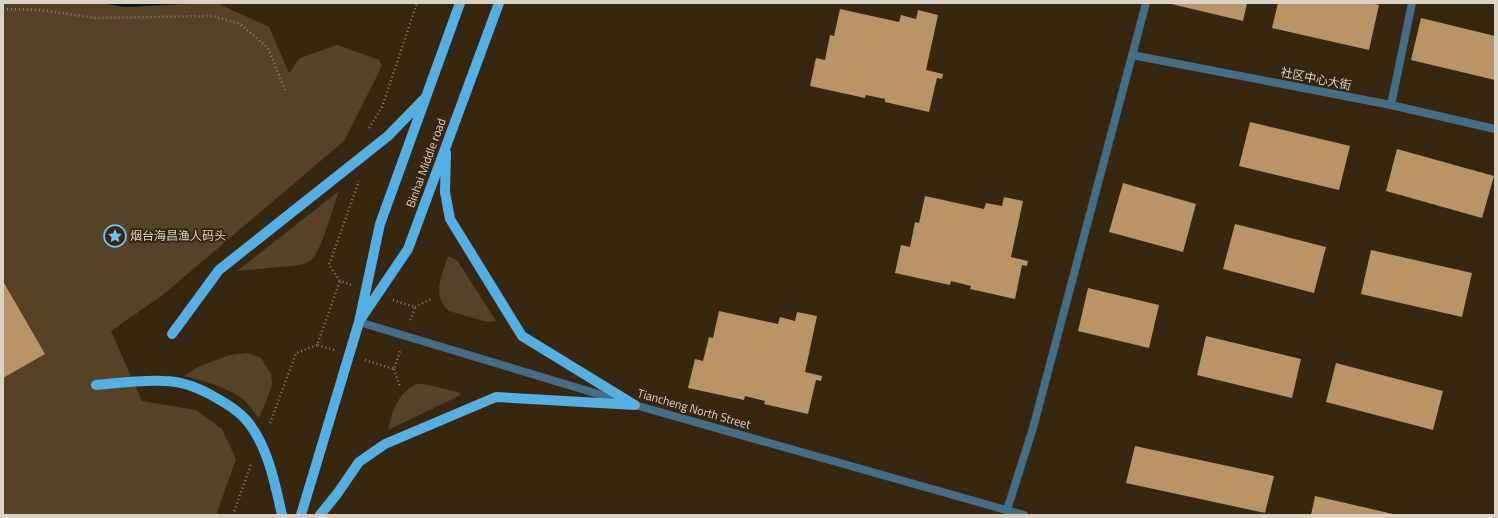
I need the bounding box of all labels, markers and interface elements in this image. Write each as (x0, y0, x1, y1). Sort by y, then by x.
street label: 社区中心大街 (1279, 62, 1353, 95)
street label: Binhai Middle road (401, 116, 450, 210)
place icon: 烟台海昌渔人码头 (102, 223, 128, 249)
place label: 烟台海昌渔人码头 (130, 226, 226, 245)
street label: Tiancheng North Street (635, 383, 754, 434)

